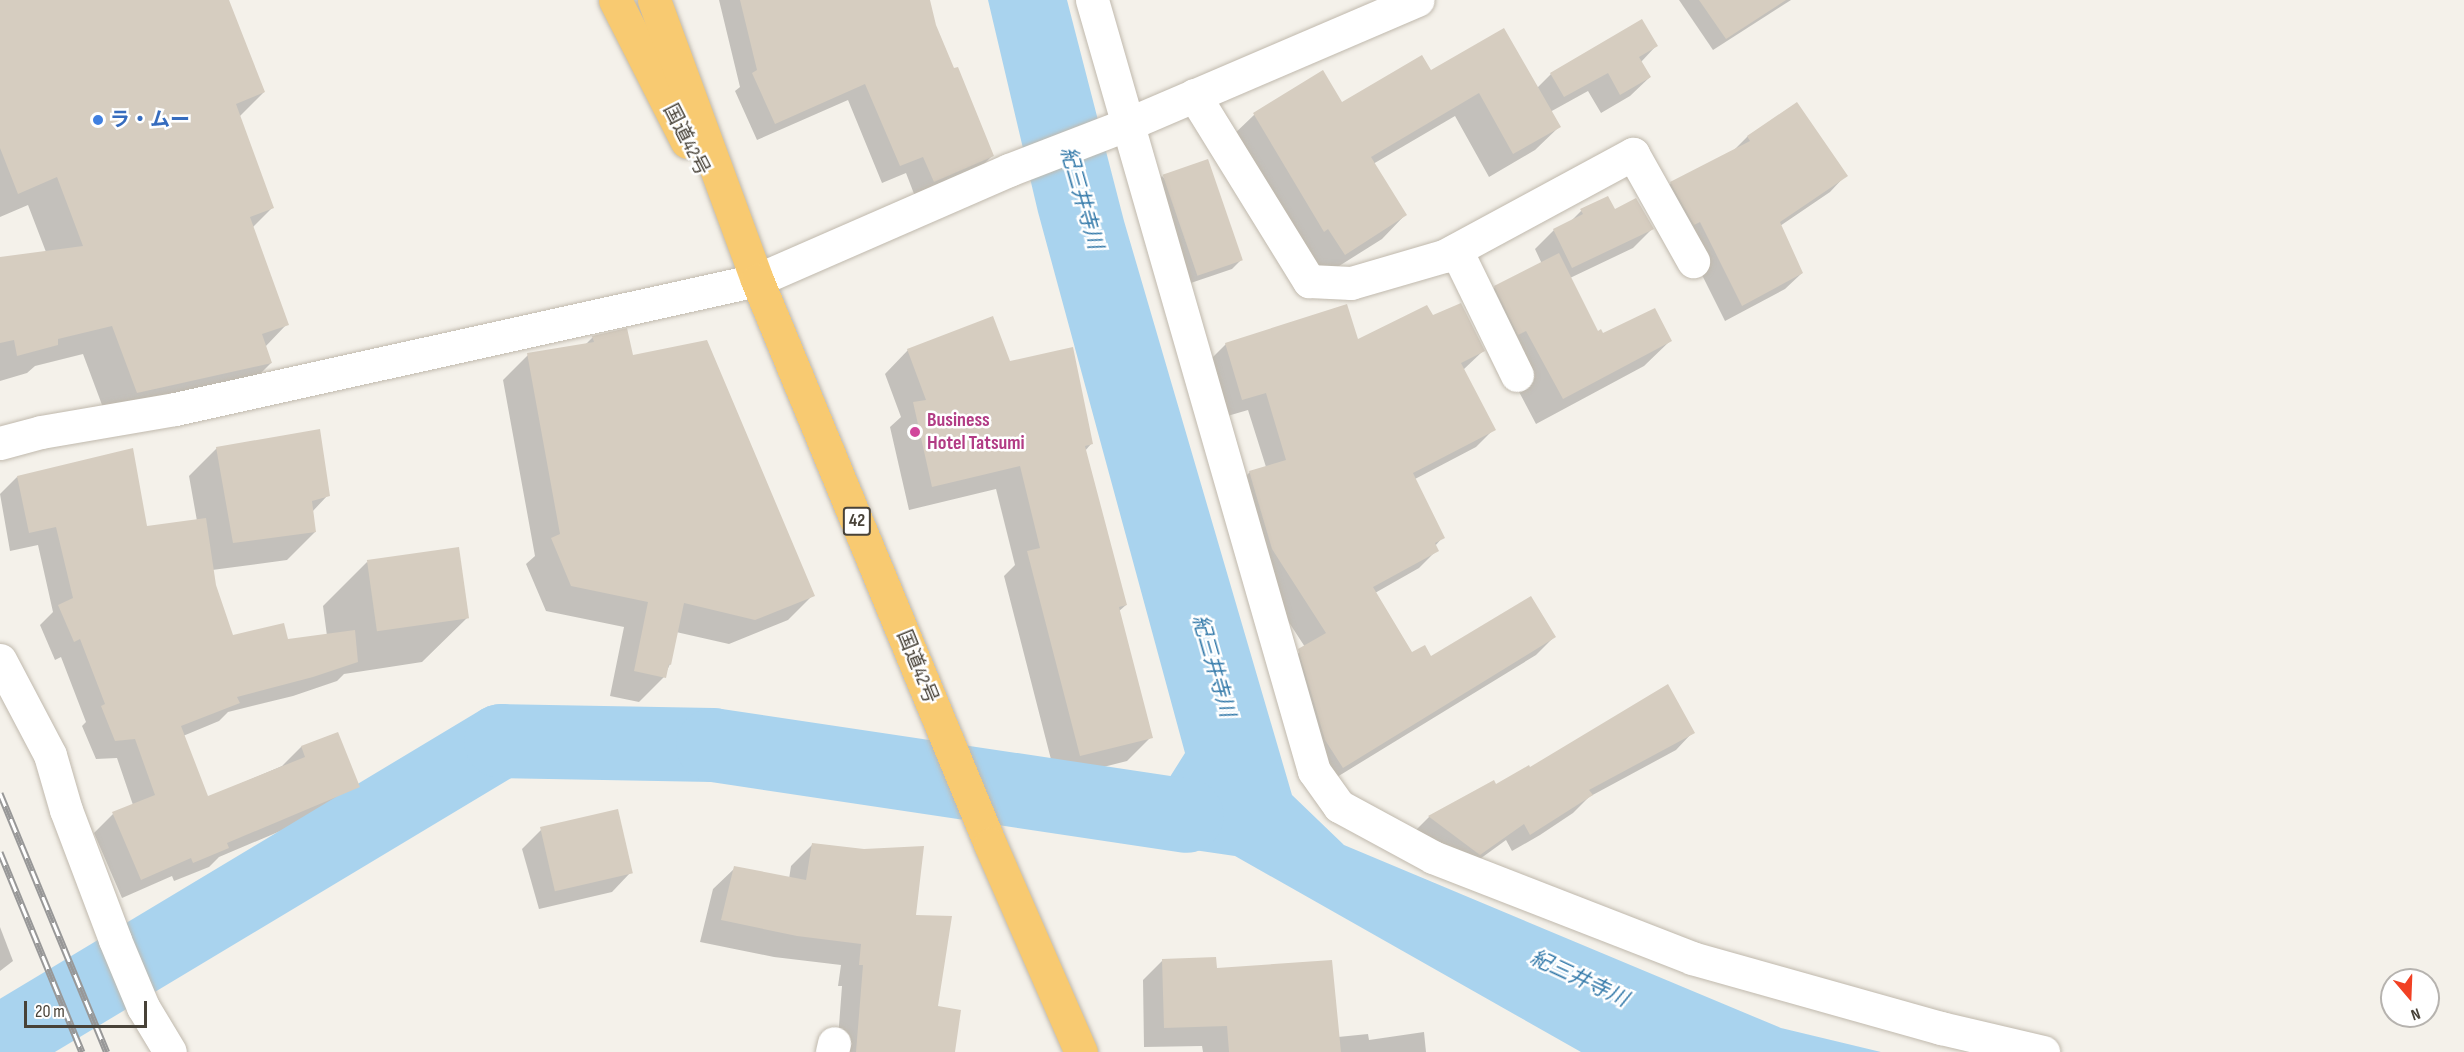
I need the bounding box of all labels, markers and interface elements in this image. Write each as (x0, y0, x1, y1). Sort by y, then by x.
street label: 国道42号 (658, 100, 714, 180)
place label: ラ・ムー (110, 108, 190, 132)
marker: ラ・ムー (91, 113, 105, 127)
water label: 紀三井寺川 (1054, 144, 1108, 252)
place label: Business Hotel Tatsumi (927, 408, 1025, 455)
marker: Business Hotel Tatsumi (908, 425, 922, 439)
road number: 42 (842, 506, 872, 536)
water label: 紀三井寺川 (1186, 612, 1240, 720)
street label: 国道42号 (892, 627, 942, 707)
water label: 紀三井寺川 (1526, 945, 1632, 1013)
north arrow (2380, 968, 2440, 1028)
scale bar (27, 989, 150, 1027)
text: 20 m (35, 1001, 65, 1022)
text: N (2408, 1003, 2423, 1024)

